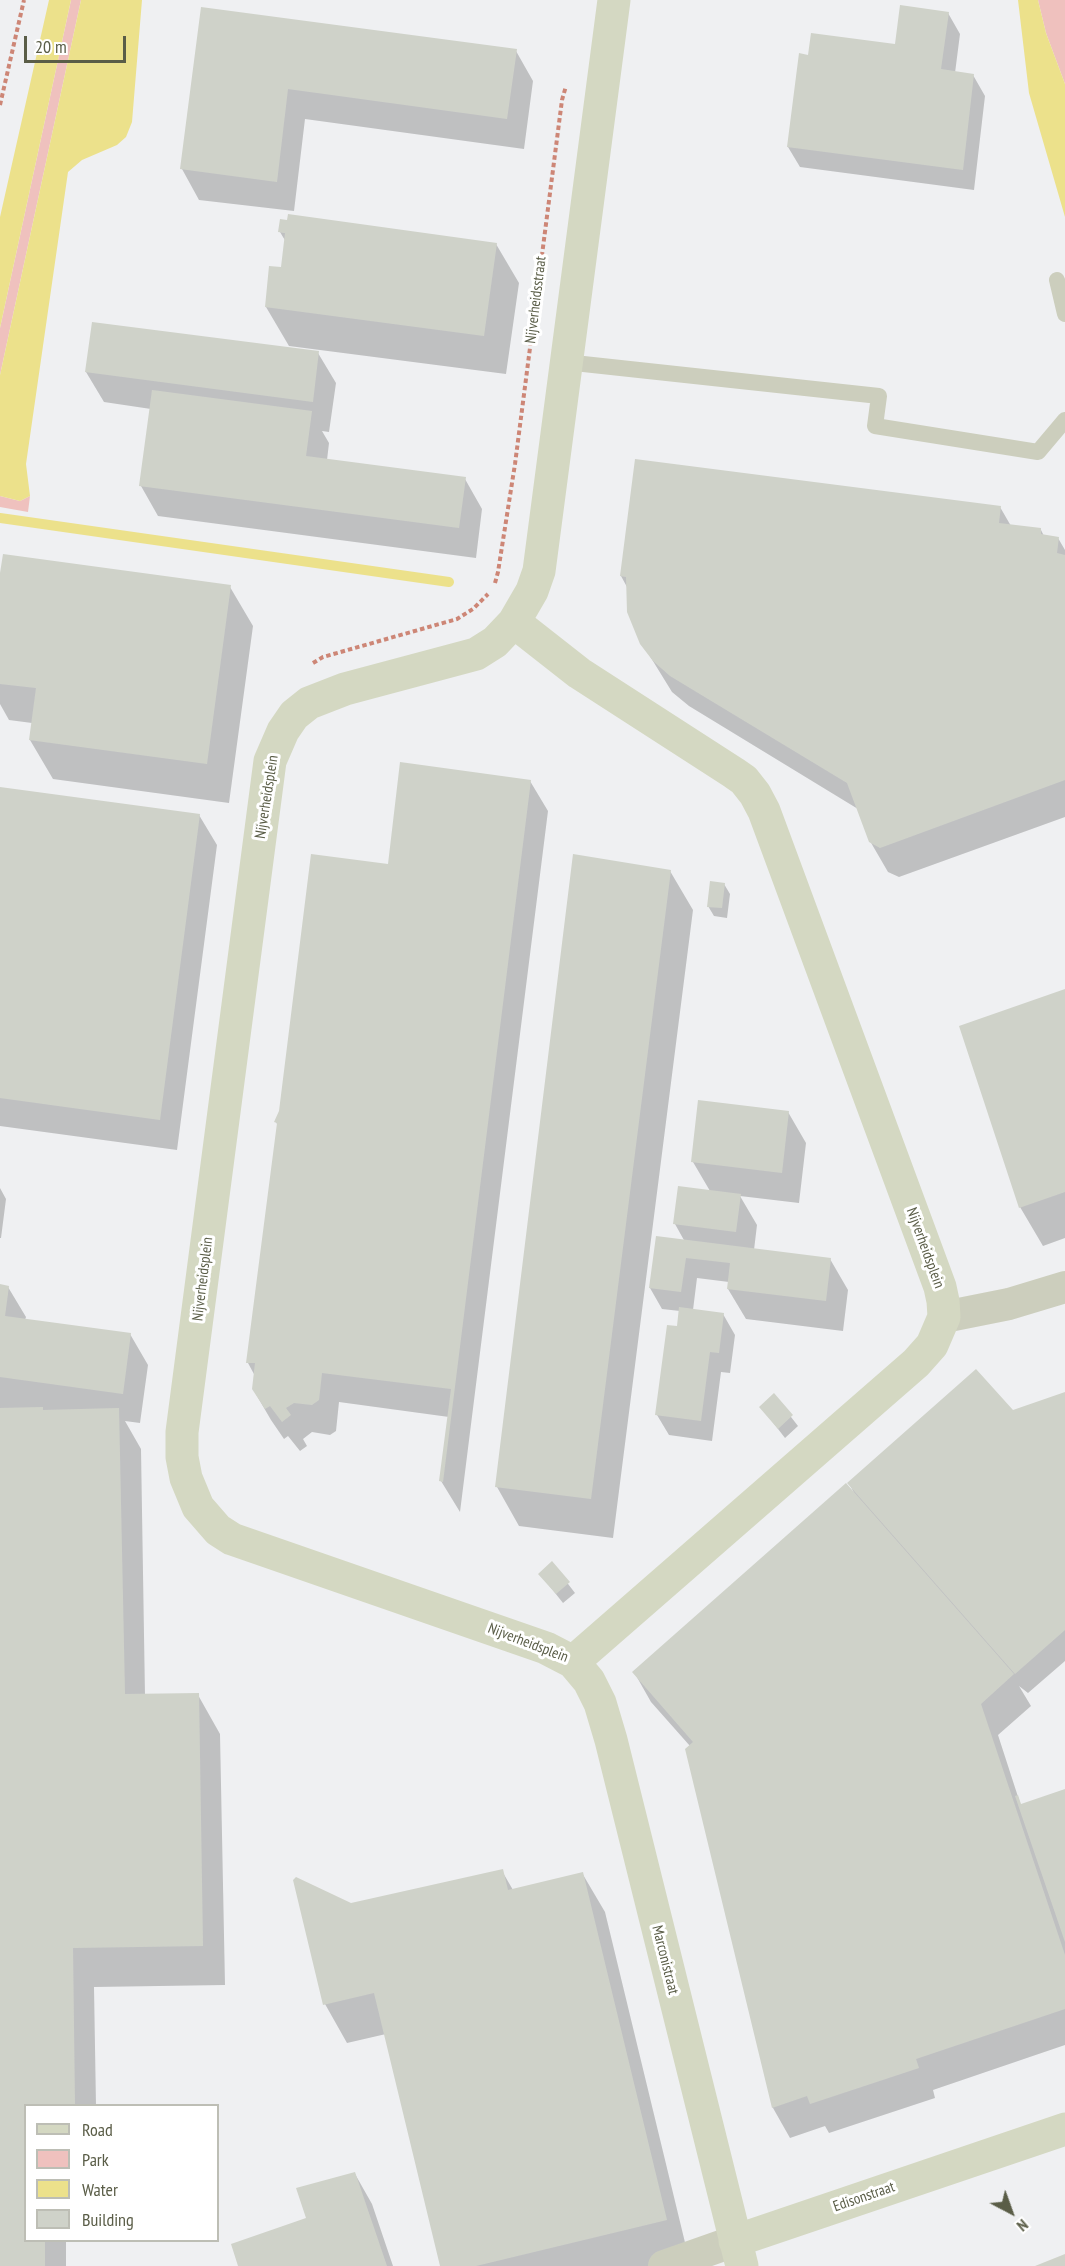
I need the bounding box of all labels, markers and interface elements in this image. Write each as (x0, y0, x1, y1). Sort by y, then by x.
scale bar (27, 24, 129, 62)
text: 20 m (35, 35, 67, 58)
street label: Nijverheidsstraat (522, 255, 550, 345)
street label: Nijverheidsplein (252, 754, 282, 840)
street label: Nijverheidsplein (902, 1205, 948, 1291)
street label: Nijverheidsplein (189, 1236, 217, 1322)
street label: Nijverheidsplein (485, 1619, 571, 1667)
street label: Marconistraat (648, 1924, 682, 1996)
legend (24, 2104, 219, 2242)
text: Road (82, 2118, 113, 2141)
text: Park (82, 2148, 109, 2171)
text: Water (82, 2178, 118, 2201)
street label: Edisonstraat (831, 2178, 897, 2216)
north arrow (981, 2182, 1041, 2242)
text: Building (82, 2208, 134, 2231)
text: N (1013, 2215, 1033, 2236)

